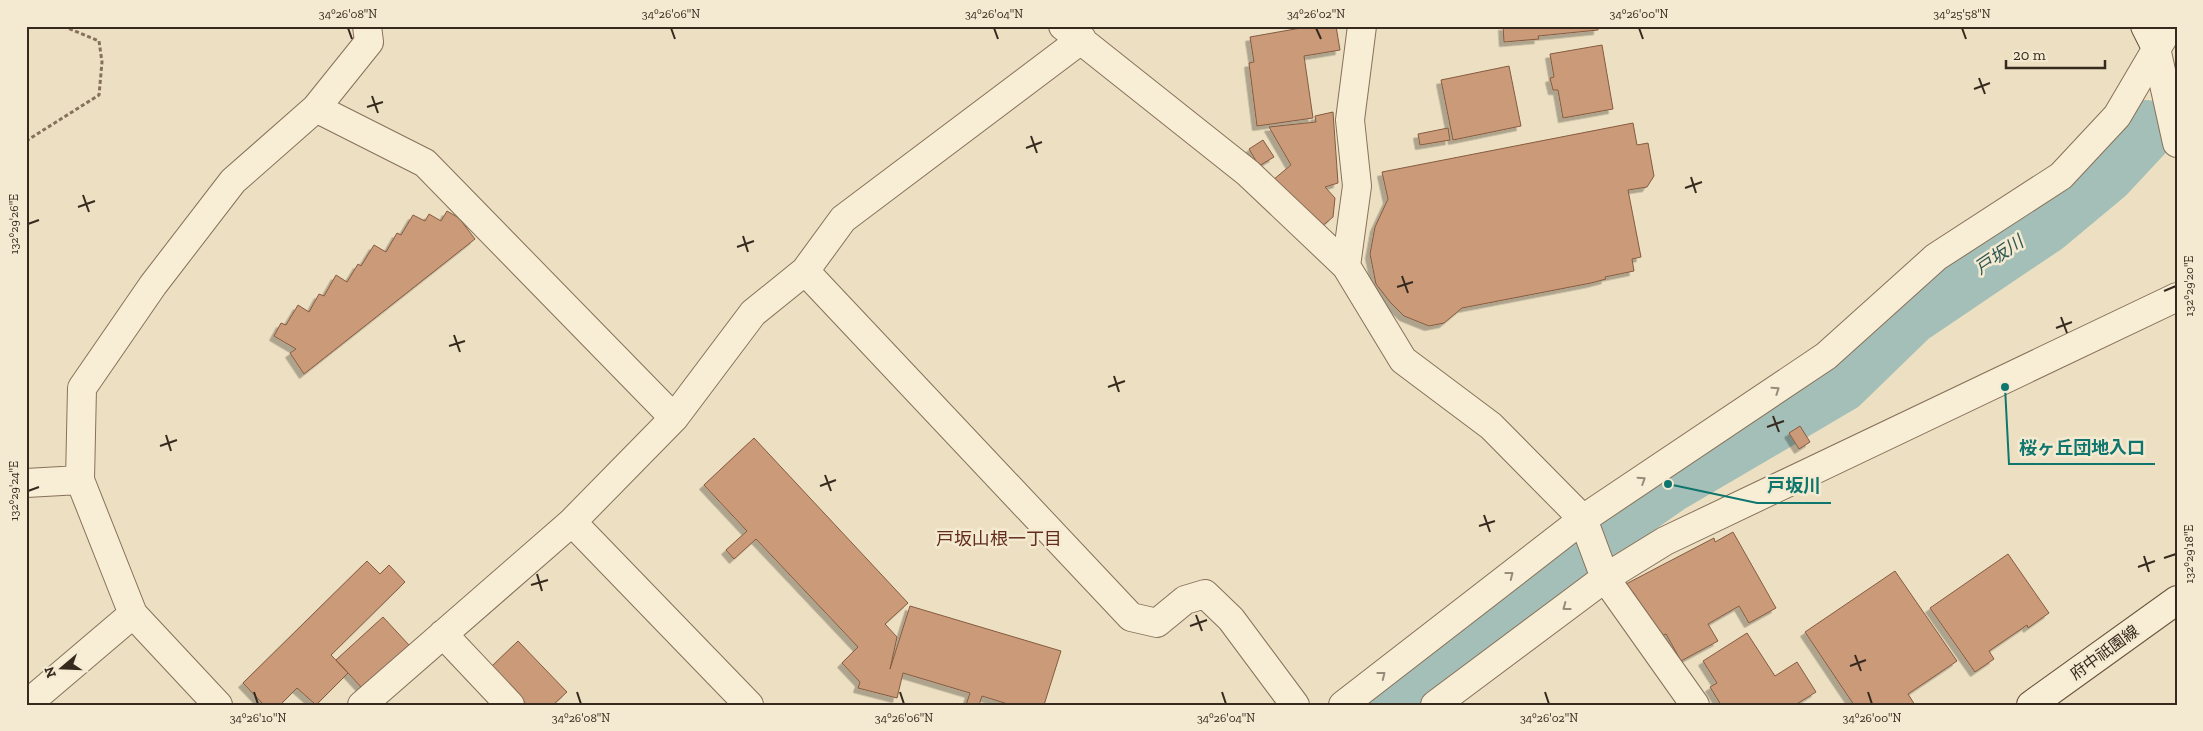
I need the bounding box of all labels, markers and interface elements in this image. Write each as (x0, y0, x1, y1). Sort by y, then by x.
text: 34°26'08"N (319, 7, 377, 21)
text: 34°26'06"N (642, 7, 700, 21)
text: 34°26'04"N (965, 7, 1023, 21)
text: 34°26'02"N (1287, 7, 1345, 21)
text: 34°26'00"N (1610, 7, 1669, 21)
text: 34°25'58"N (1933, 7, 1991, 21)
scale bar (2006, 38, 2104, 70)
text: 20 m (2013, 46, 2046, 64)
text: 132°29'26"E (7, 194, 21, 254)
water label: 戸坂川 (1970, 230, 2029, 279)
text: 132°29'20"E (2182, 256, 2196, 316)
one-way arrow (1771, 387, 1780, 396)
callout: 桜ヶ丘団地入口 (2009, 431, 2155, 464)
text: 桜ヶ丘団地入口 (2019, 437, 2145, 459)
text: 132°29'24"E (7, 461, 21, 521)
callout: 戸坂川 (1757, 470, 1831, 503)
text: 戸坂川 (1767, 475, 1821, 497)
one-way arrow (1636, 477, 1645, 487)
text: 132°29'18"E (2182, 525, 2196, 583)
district label: 戸坂山根一丁目 (936, 528, 1062, 550)
one-way arrow (1504, 573, 1513, 581)
one-way arrow (1562, 601, 1572, 610)
street label: 府中祇園線 (2066, 621, 2142, 684)
north arrow (38, 644, 88, 694)
text: N (40, 664, 60, 680)
one-way arrow (1376, 673, 1385, 681)
text: 34°26'10"N (230, 711, 286, 725)
text: 34°26'08"N (552, 711, 610, 725)
text: 34°26'06"N (875, 711, 933, 725)
text: 34°26'04"N (1197, 711, 1255, 725)
text: 34°26'02"N (1520, 711, 1578, 725)
text: 34°26'00"N (1843, 711, 1902, 725)

